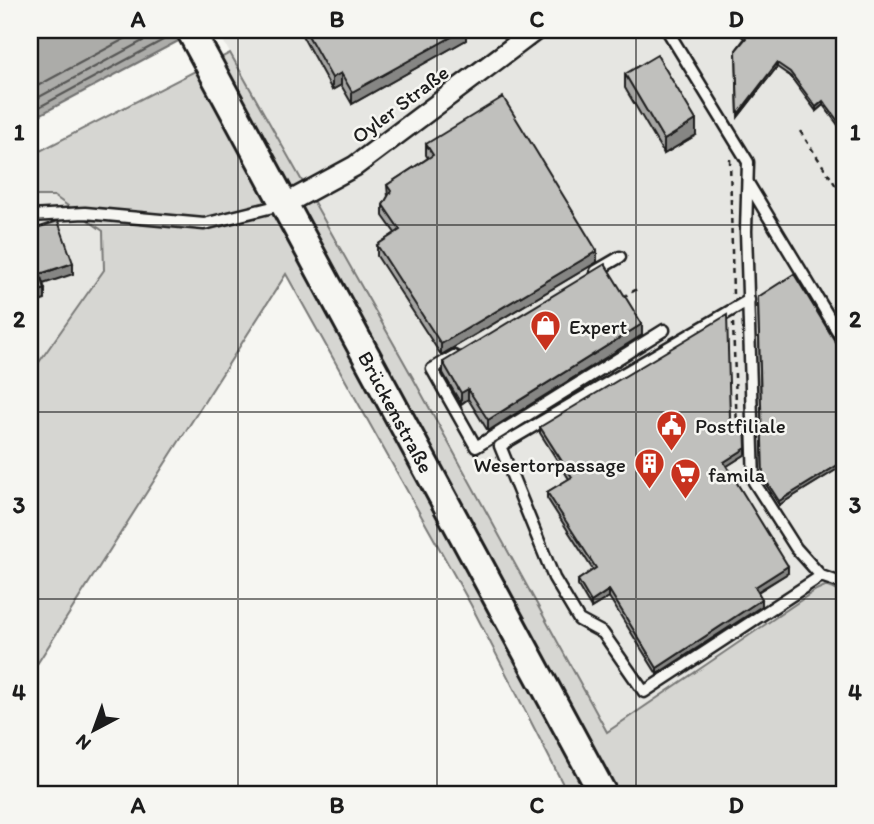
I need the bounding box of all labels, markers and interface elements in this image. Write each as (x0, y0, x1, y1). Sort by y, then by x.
text: A (130, 5, 146, 33)
text: B (330, 5, 345, 33)
text: C (530, 5, 545, 33)
text: D (728, 5, 744, 33)
street label: Oyler Straße (347, 59, 453, 149)
text: 1 (14, 118, 25, 146)
text: 1 (850, 118, 861, 146)
text: 2 (13, 305, 26, 333)
text: 2 (849, 305, 862, 333)
shop icon: Expert (529, 309, 563, 353)
place label: Expert (569, 314, 627, 339)
street label: Brückenstraße (353, 347, 439, 477)
public building icon: Postfiliale (655, 408, 689, 452)
place label: Postfiliale (695, 413, 786, 438)
building icon: Wesertorpassage (632, 447, 666, 491)
place label: Wesertorpassage (473, 452, 626, 477)
supermarket icon: famila (668, 457, 702, 501)
place label: famila (708, 462, 766, 487)
text: 3 (13, 491, 26, 519)
text: 3 (849, 491, 862, 519)
text: 4 (12, 678, 26, 706)
text: 4 (848, 678, 862, 706)
north arrow (60, 694, 130, 764)
text: N (71, 730, 96, 755)
text: A (130, 791, 146, 819)
text: B (330, 791, 345, 819)
text: C (530, 791, 545, 819)
text: D (728, 791, 744, 819)

